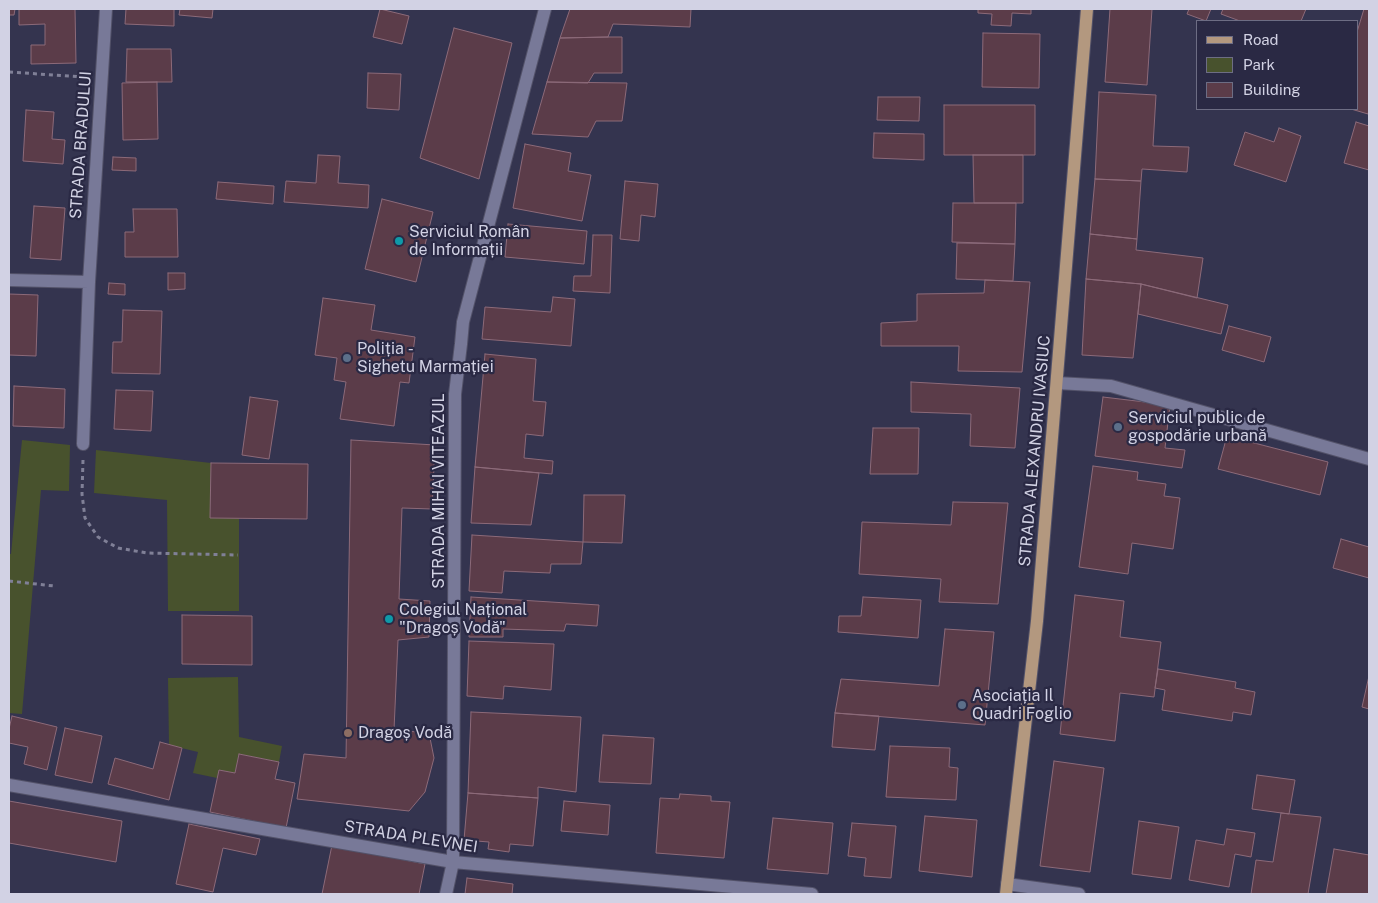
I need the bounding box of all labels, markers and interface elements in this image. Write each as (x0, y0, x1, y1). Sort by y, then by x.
legend (1196, 20, 1358, 110)
text: Road (1243, 31, 1279, 48)
text: Park (1243, 56, 1275, 73)
street label: STRADA BRADULUI (66, 70, 96, 220)
text: Building (1243, 81, 1301, 98)
place label: Serviciul Român de Informații (409, 222, 529, 260)
marker: Serviciul Român de Informații (393, 235, 405, 247)
street label: STRADA ALEXANDRU IVASIUC (1015, 335, 1055, 567)
place label: Poliția - Sighetu Marmației (357, 339, 494, 377)
marker: Poliția - Sighetu Marmației (341, 352, 353, 364)
street label: STRADA MIHAI VITEAZUL (429, 393, 449, 589)
place label: Serviciul public de gospodărie urbană (1128, 408, 1267, 446)
marker: Serviciul public de gospodărie urbană (1112, 421, 1124, 433)
place label: Colegiul Național "Dragoș Vodă" (399, 600, 527, 638)
marker: Colegiul Național "Dragoș Vodă" (383, 613, 395, 625)
place label: Asociația Il Quadri Foglio (972, 686, 1072, 724)
marker: Asociația Il Quadri Foglio (956, 699, 968, 711)
place label: Dragoș Vodă (358, 723, 452, 743)
marker: Dragoș Vodă (342, 727, 354, 739)
street label: STRADA PLEVNEI (343, 817, 479, 857)

